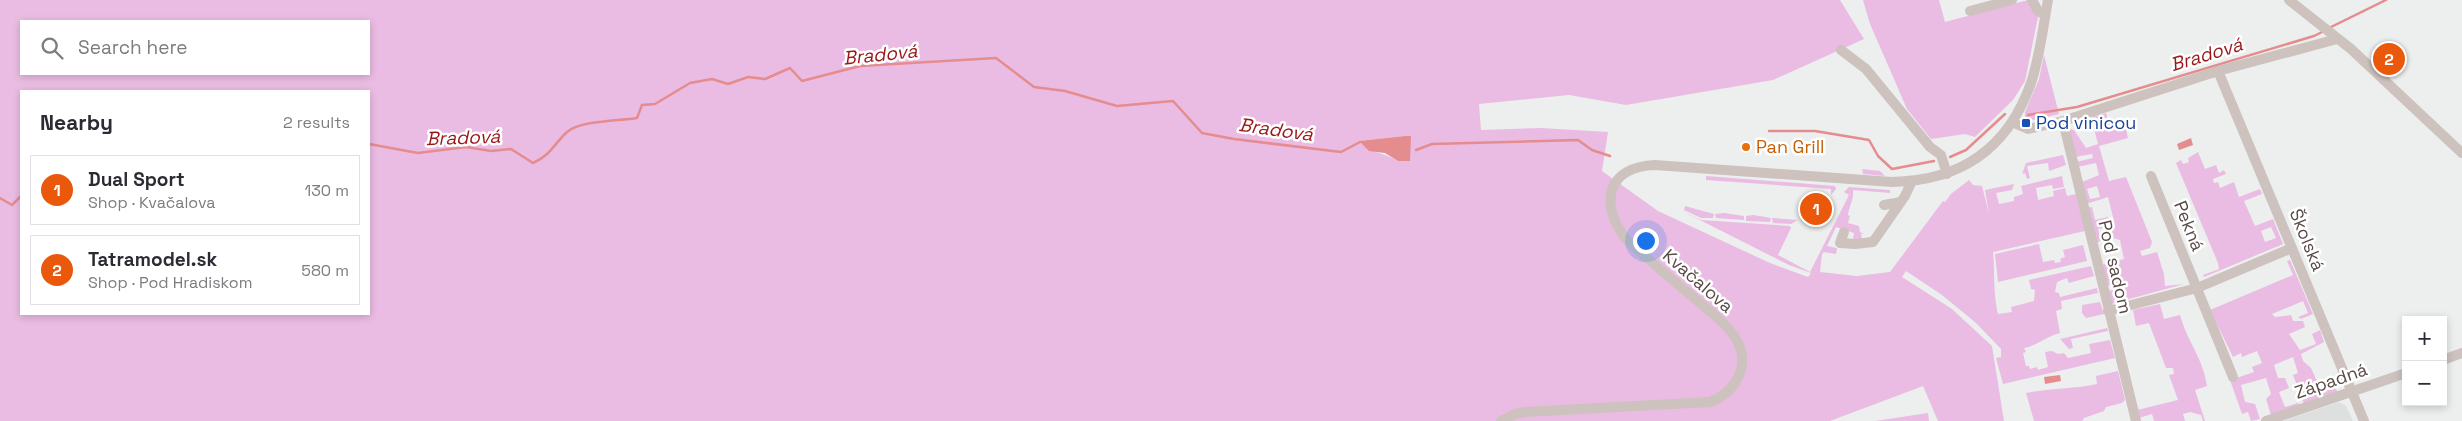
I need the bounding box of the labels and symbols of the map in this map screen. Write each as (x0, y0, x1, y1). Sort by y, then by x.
water label: Bradová (2167, 32, 2246, 77)
water label: Bradová (842, 38, 918, 71)
pin: 2 (2373, 40, 2405, 78)
place label: Pod vinicou (2036, 111, 2136, 134)
water label: Bradová (1237, 112, 1315, 147)
marker: Pod vinicou (2020, 117, 2032, 129)
water label: Bradová (425, 124, 501, 151)
place label: Pan Grill (1756, 135, 1825, 158)
marker: Pan Grill (1740, 141, 1752, 153)
pin: 1 (1800, 190, 1832, 228)
street label: Pekná (2169, 197, 2210, 254)
street label: Školská (2285, 205, 2330, 274)
street label: Pod sadom (2094, 218, 2137, 316)
your location (1633, 228, 1659, 254)
street label: Kvačalova (1658, 244, 1738, 318)
street label: Západná (2291, 357, 2370, 404)

